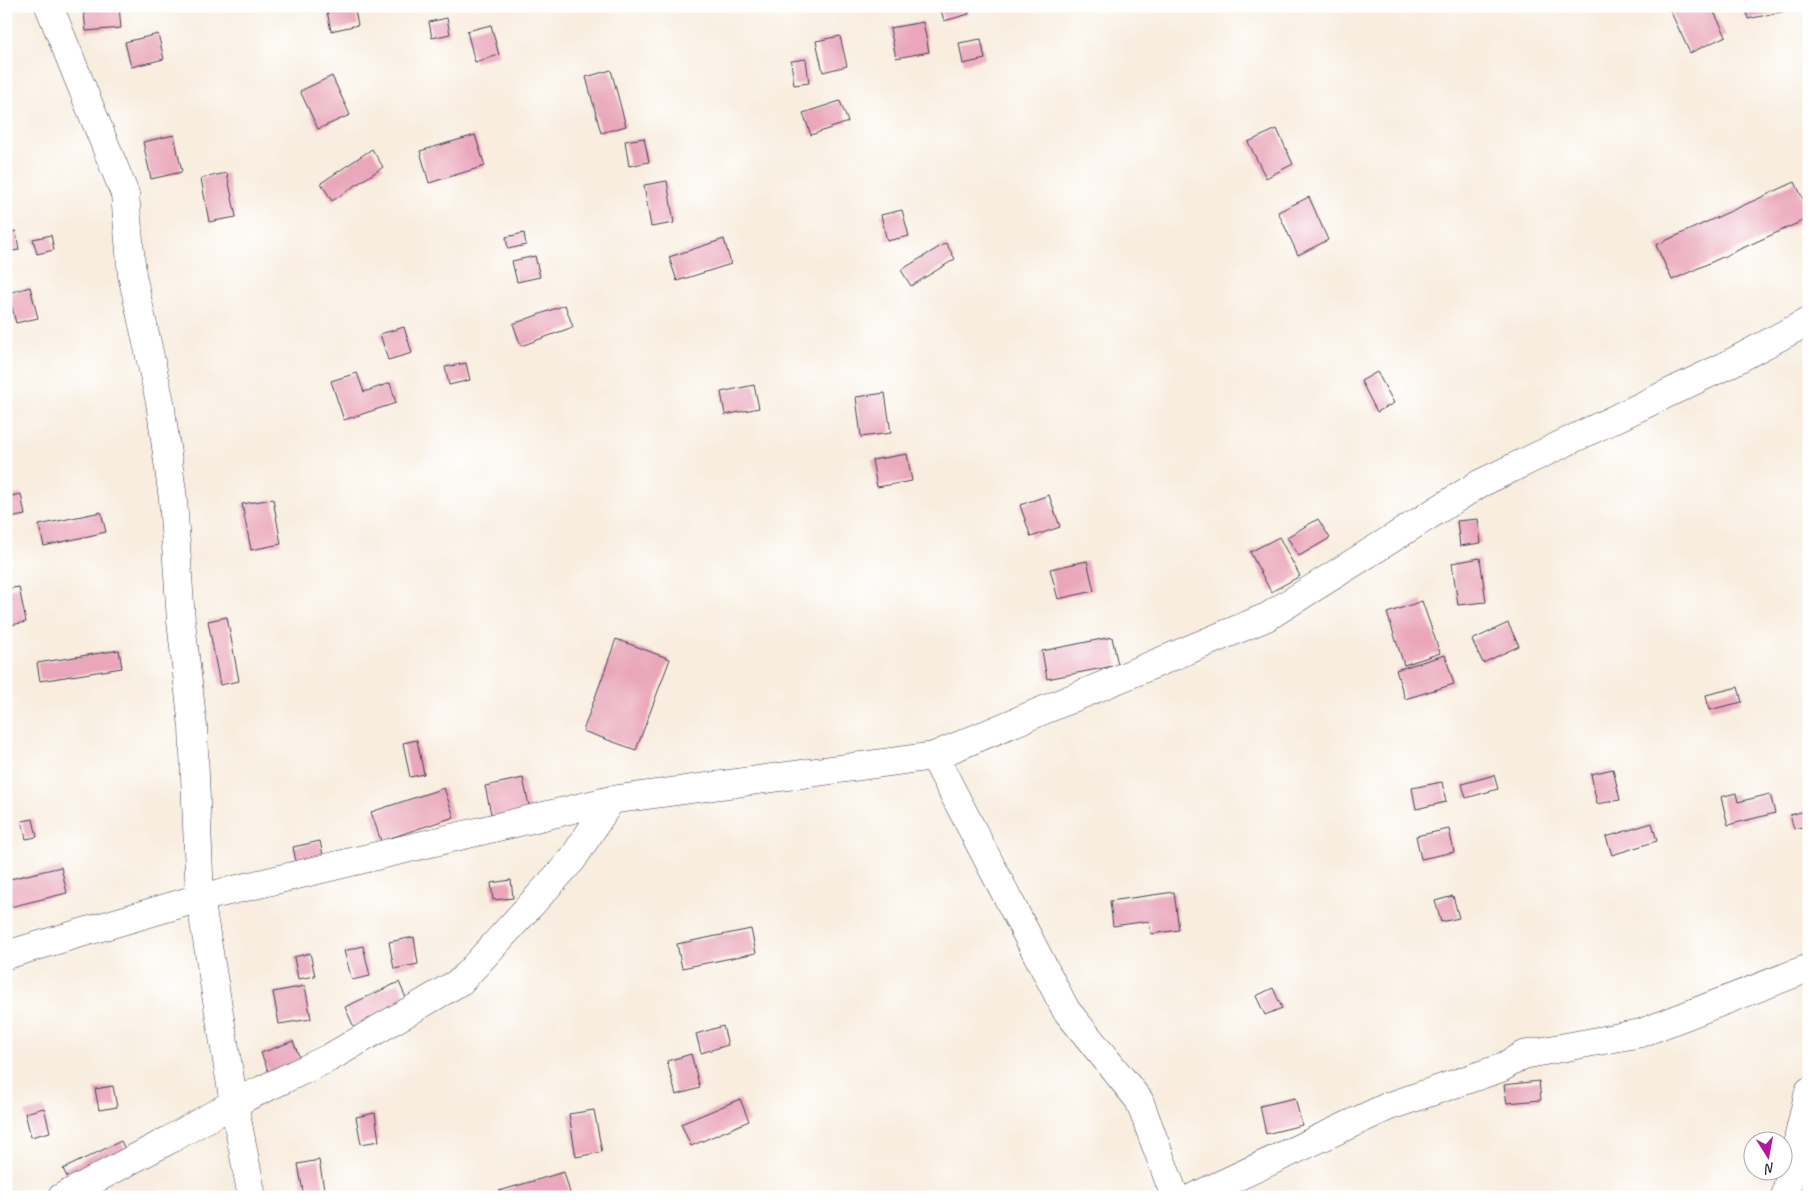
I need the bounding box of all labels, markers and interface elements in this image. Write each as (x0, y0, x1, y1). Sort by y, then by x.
north arrow (1742, 1130, 1792, 1180)
text: N (1762, 1159, 1776, 1178)

